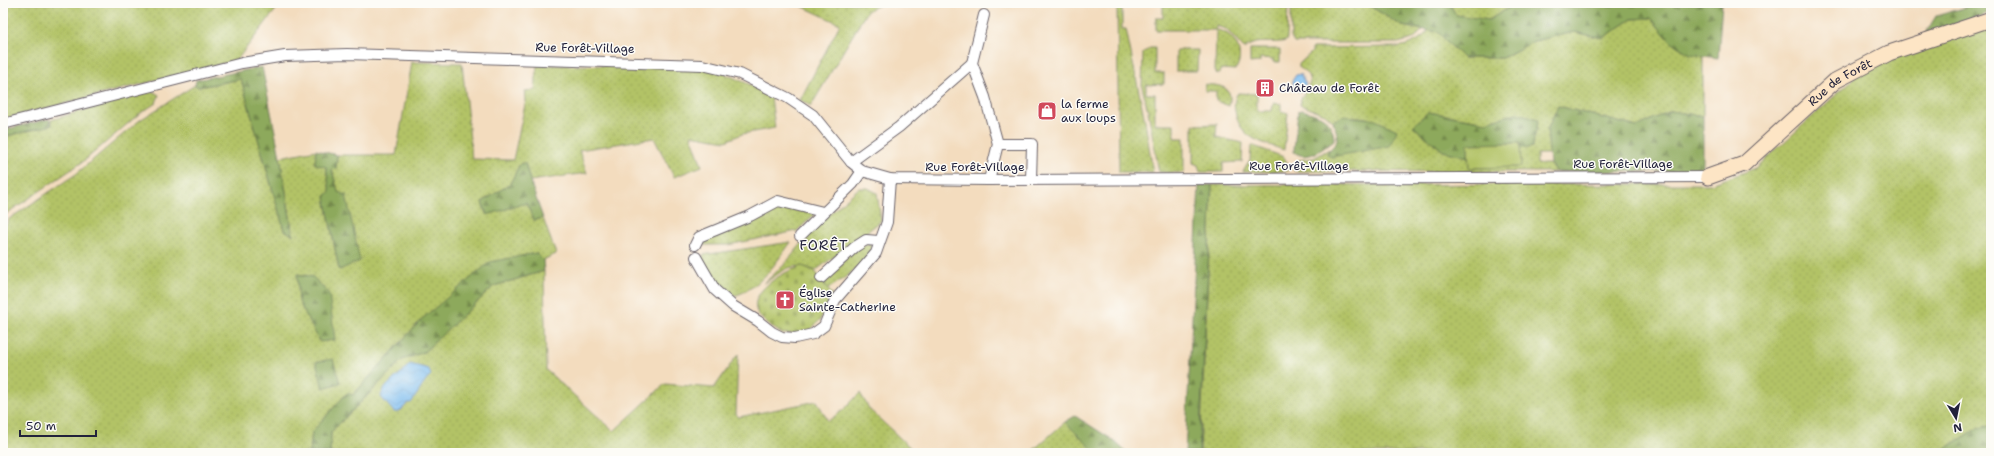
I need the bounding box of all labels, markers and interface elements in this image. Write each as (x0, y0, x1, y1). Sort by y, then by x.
street label: Rue Forêt-Village (535, 39, 635, 57)
street label: Rue de Forêt (1805, 55, 1875, 110)
building icon: Château de Forêt (1254, 77, 1276, 99)
place label: Château de Forêt (1279, 80, 1380, 96)
place label: la ferme aux loups (1061, 96, 1116, 126)
shop icon: la ferme aux loups (1036, 100, 1058, 122)
street label: Rue Forêt-Village (1573, 156, 1673, 172)
street label: Rue Forêt-Village (1249, 158, 1349, 174)
street label: Rue Forêt-Village (925, 159, 1025, 175)
district label: FORÊT (799, 236, 849, 254)
place label: Église Sainte-Catherine (799, 285, 896, 315)
church icon: Église Sainte-Catherine (774, 289, 796, 311)
north arrow (1936, 398, 1976, 438)
scale bar (20, 412, 96, 438)
text: 50 m (26, 418, 56, 434)
text: N (1952, 419, 1963, 436)

